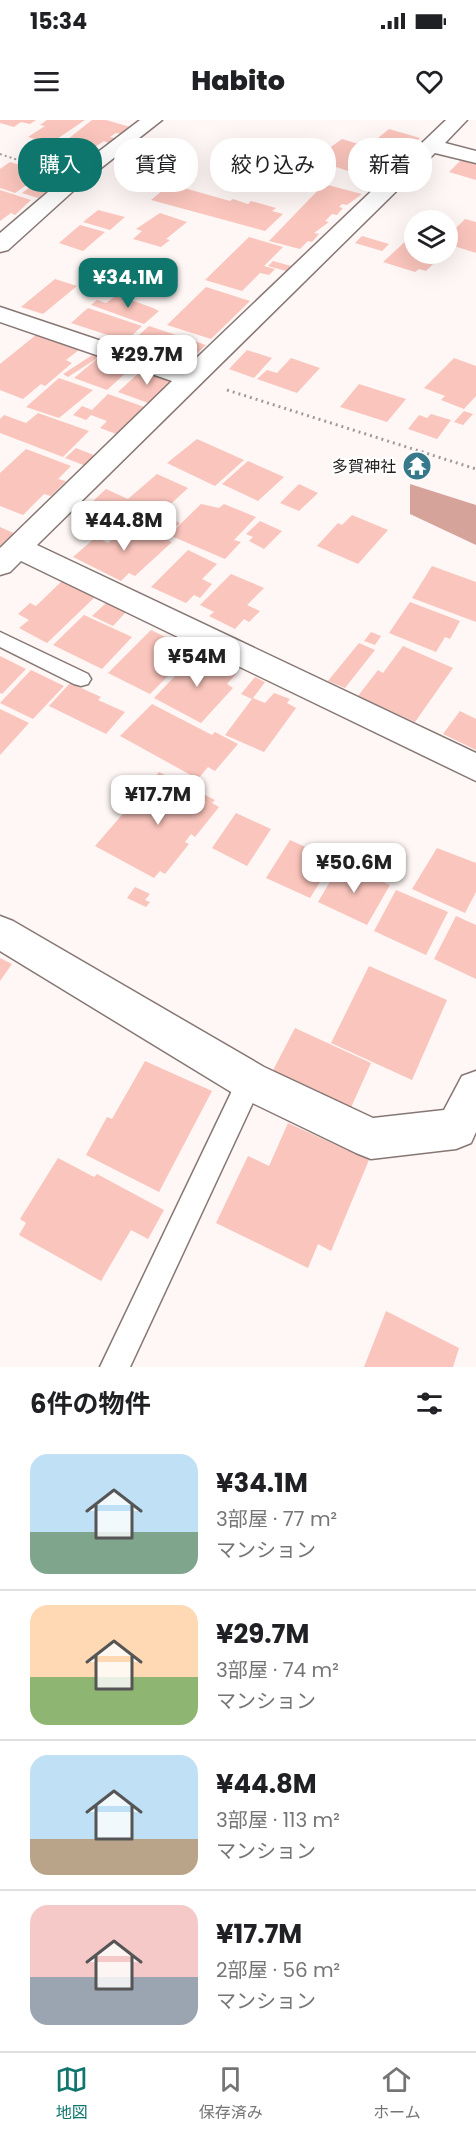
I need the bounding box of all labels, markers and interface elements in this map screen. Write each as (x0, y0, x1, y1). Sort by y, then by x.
text: 15:34 (30, 6, 87, 37)
text: Habito (191, 62, 285, 99)
icon: menu (30, 65, 63, 98)
icon: heart (413, 65, 446, 98)
chip: 購入 (18, 138, 102, 192)
chip: 賃貸 (114, 138, 198, 192)
chip: 絞り込み (210, 138, 336, 192)
chip: 新着 (348, 138, 432, 192)
map controls (404, 210, 458, 264)
button: layers (404, 210, 458, 264)
pin: ¥34.1M (79, 258, 177, 309)
text: ¥34.1M (93, 263, 163, 291)
pin: ¥29.7M (98, 335, 196, 386)
text: ¥29.7M (111, 340, 183, 368)
temple icon: 多賀神社 (401, 450, 433, 482)
place label: 多賀神社 (332, 455, 396, 478)
pin: ¥44.8M (75, 501, 173, 552)
text: ¥44.8M (85, 506, 163, 534)
pin: ¥54M (161, 637, 233, 688)
text: ¥54M (168, 642, 226, 670)
pin: ¥17.7M (109, 775, 207, 826)
text: ¥17.7M (125, 780, 191, 808)
pin: ¥50.6M (305, 843, 403, 894)
text: ¥50.6M (316, 848, 392, 876)
text: 6件の物件 (30, 1386, 151, 1422)
icon: filters (413, 1387, 446, 1420)
text: ¥34.1M (216, 1465, 308, 1501)
icon: home (78, 1478, 150, 1550)
text: 3部屋 · 77 m² (216, 1505, 337, 1533)
text: マンション (216, 1536, 316, 1564)
text: ¥29.7M (216, 1616, 309, 1652)
icon: home (78, 1629, 150, 1701)
text: 3部屋 · 74 m² (216, 1656, 339, 1684)
text: マンション (216, 1687, 316, 1715)
text: ¥44.8M (216, 1766, 317, 1802)
icon: home (78, 1779, 150, 1851)
text: 3部屋 · 113 m² (216, 1806, 340, 1834)
text: マンション (216, 1837, 316, 1865)
text: ¥17.7M (216, 1916, 302, 1952)
icon: home (78, 1929, 150, 2001)
text: 2部屋 · 56 m² (216, 1956, 340, 1984)
text: マンション (216, 1987, 316, 2015)
tab: 地図 (55, 2063, 88, 2125)
tab: 保存済み (199, 2063, 263, 2125)
tab: ホーム (373, 2063, 421, 2125)

